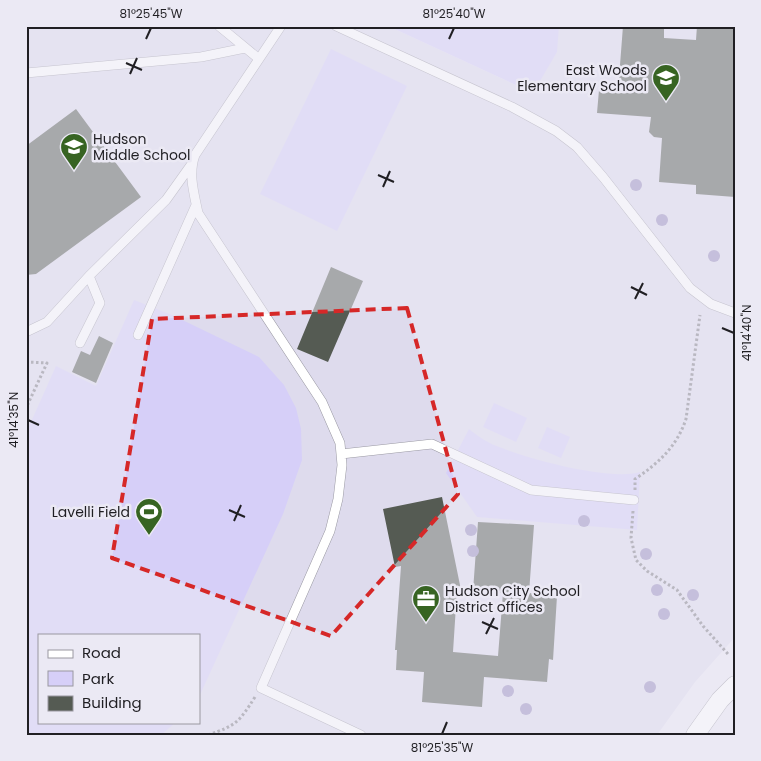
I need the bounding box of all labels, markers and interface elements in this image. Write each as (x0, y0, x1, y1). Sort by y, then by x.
text: 81°25'45"W (120, 5, 183, 22)
text: 81°25'40"W (423, 5, 486, 22)
place label: East Woods Elementary School (517, 60, 647, 96)
school or university icon: East Woods Elementary School (651, 63, 681, 102)
place label: Hudson Middle School (93, 129, 190, 165)
school or university icon: Hudson Middle School (59, 132, 89, 171)
text: 41°14'40"N (738, 305, 755, 361)
text: 41°14'35"N (5, 392, 22, 448)
sports icon: Lavelli Field (134, 497, 164, 536)
place label: Lavelli Field (52, 502, 130, 522)
place label: Hudson City School District offices (445, 581, 580, 617)
office icon: Hudson City School District offices (411, 584, 441, 623)
legend (38, 634, 200, 724)
text: Road (82, 642, 121, 663)
text: Park (82, 668, 114, 689)
text: Building (82, 692, 142, 713)
text: 81°25'35"W (411, 739, 474, 756)

